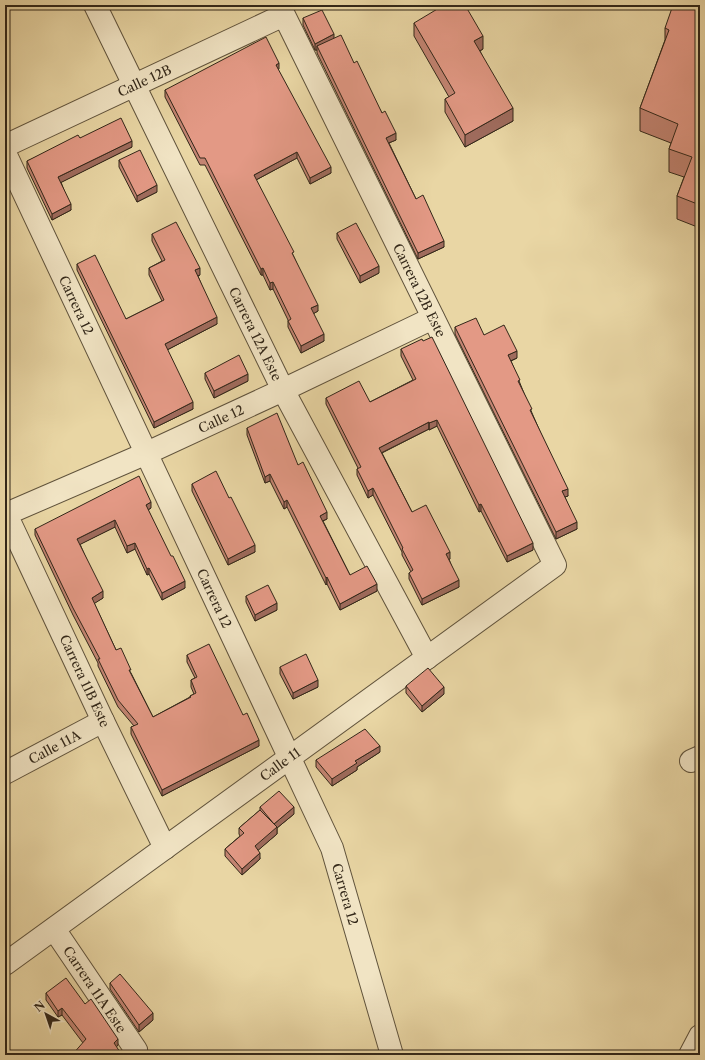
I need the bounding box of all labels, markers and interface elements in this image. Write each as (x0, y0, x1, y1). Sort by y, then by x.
street label: Calle 12B (115, 61, 174, 100)
street label: Carrera 12B Este (390, 241, 449, 340)
street label: Carrera 12 (56, 273, 97, 337)
street label: Carrera 12A Este (226, 284, 285, 383)
street label: Calle 12 (196, 401, 246, 436)
street label: Carrera 12 (194, 566, 235, 630)
street label: Carrera 11B Este (57, 632, 113, 730)
street label: Calle 11A (26, 726, 84, 767)
street label: Calle 11 (257, 744, 304, 784)
street label: Carrera 12 (329, 861, 362, 927)
street label: Carrera 11A Este (60, 943, 130, 1036)
north arrow (26, 994, 66, 1034)
text: N (31, 998, 48, 1015)

